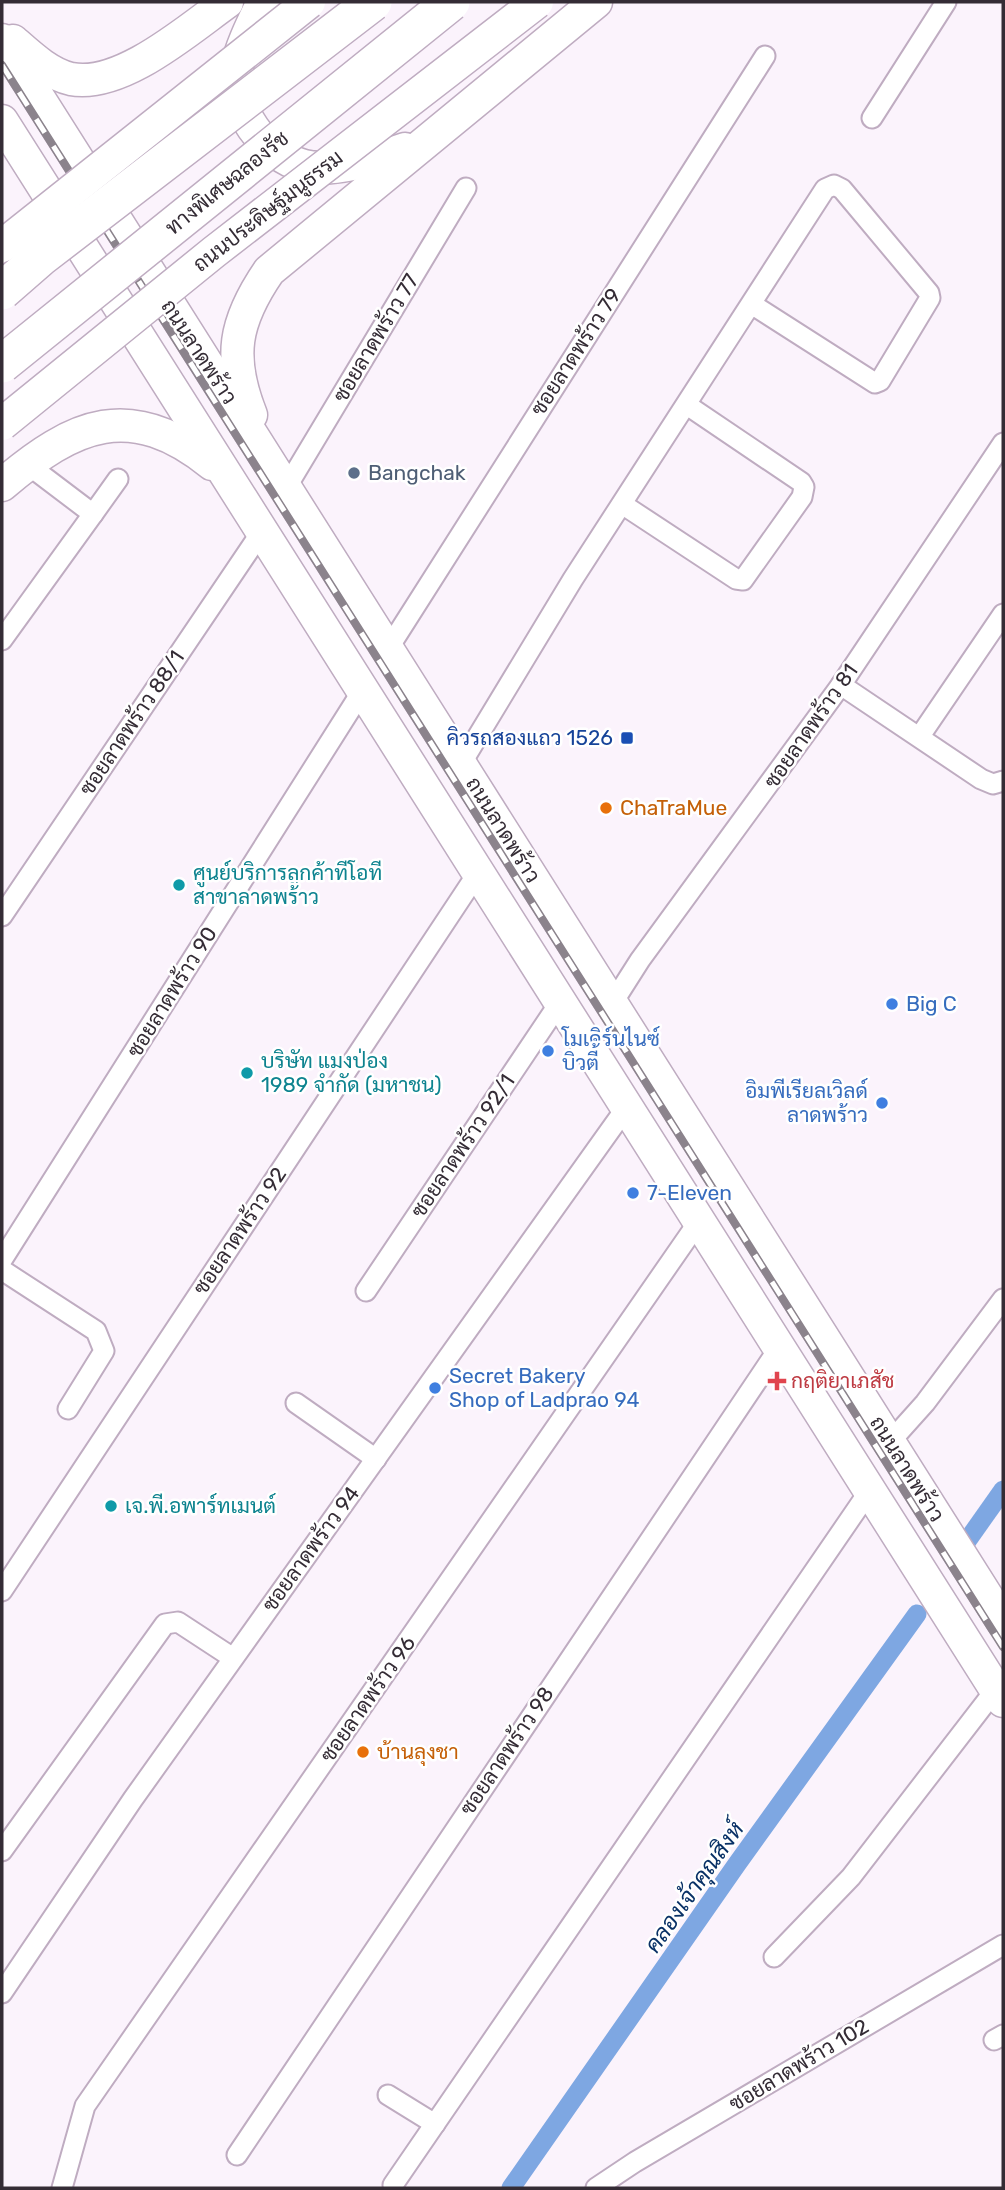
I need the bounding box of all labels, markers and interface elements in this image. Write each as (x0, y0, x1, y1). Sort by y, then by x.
street label: ทางพิเศษฉลองรัช (160, 125, 293, 240)
street label: ถนนประดิษฐ์มนูธรรม (187, 144, 349, 279)
street label: ซอยลาดพร้าว 77 (328, 269, 424, 406)
street label: ซอยลาดพร้าว 79 (525, 283, 626, 420)
street label: ถนนลาดพร้าว (156, 295, 243, 409)
place label: Bangchak (368, 460, 466, 485)
marker: Bangchak (346, 465, 362, 481)
street label: ซอยลาดพร้าว 88/1 (74, 646, 189, 800)
street label: ซอยลาดพร้าว 81 (759, 659, 863, 793)
place label: คิวรถสองแถว 1526 (446, 725, 613, 750)
marker: คิวรถสองแถว 1526 (619, 730, 635, 746)
street label: ถนนลาดพร้าว (461, 772, 546, 887)
place label: ChaTraMue (620, 795, 727, 820)
marker: ChaTraMue (598, 800, 614, 816)
place label: ศูนย์บริการลูกค้าทีโอที สาขาลาดพร้าว (193, 859, 382, 909)
marker: ศูนย์บริการลูกค้าทีโอที สาขาลาดพร้าว (171, 877, 187, 893)
street label: ซอยลาดพร้าว 90 (121, 922, 222, 1062)
place label: Big C (906, 991, 957, 1016)
marker: Big C (884, 996, 900, 1012)
place label: โมเดิร์นไนซ์ บิวตี้ (561, 1025, 660, 1075)
marker: โมเดิร์นไนซ์ บิวตี้ (540, 1043, 556, 1059)
place label: บริษัท แมงป่อง 1989 จำกัด (มหาชน) (261, 1048, 442, 1097)
marker: บริษัท แมงป่อง 1989 จำกัด (มหาชน) (239, 1065, 255, 1081)
street label: ซอยลาดพร้าว 92/1 (405, 1069, 520, 1222)
place label: อิมพีเรียลเวิลด์ ลาดพร้าว (745, 1077, 868, 1127)
marker: อิมพีเรียลเวิลด์ ลาดพร้าว (874, 1095, 890, 1111)
street label: ซอยลาดพร้าว 92 (188, 1162, 291, 1299)
place label: 7-Eleven (647, 1180, 732, 1205)
marker: 7-Eleven (625, 1185, 641, 1201)
place label: Secret Bakery Shop of Ladprao 94 (449, 1363, 639, 1412)
place label: กฤติยาเภสัช (791, 1368, 895, 1393)
marker: กฤติยาเภสัช (769, 1373, 785, 1389)
marker: Secret Bakery Shop of Ladprao 94 (427, 1380, 443, 1396)
street label: ถนนลาดพร้าว (865, 1411, 950, 1526)
street label: ซอยลาดพร้าว 94 (257, 1481, 364, 1616)
place label: เจ.พี.อพาร์ทเมนต์ (125, 1492, 276, 1518)
marker: เจ.พี.อพาร์ทเมนต์ (103, 1498, 119, 1514)
street label: ซอยลาดพร้าว 96 (315, 1631, 420, 1767)
street label: ซอยลาดพร้าว 98 (454, 1682, 559, 1820)
place label: บ้านลุงชา (377, 1739, 459, 1766)
marker: บ้านลุงชา (355, 1744, 371, 1760)
water label: คลองเจ้าคุณสิงห์ (637, 1812, 753, 1959)
street label: ซอยลาดพร้าว 102 (725, 2013, 873, 2116)

